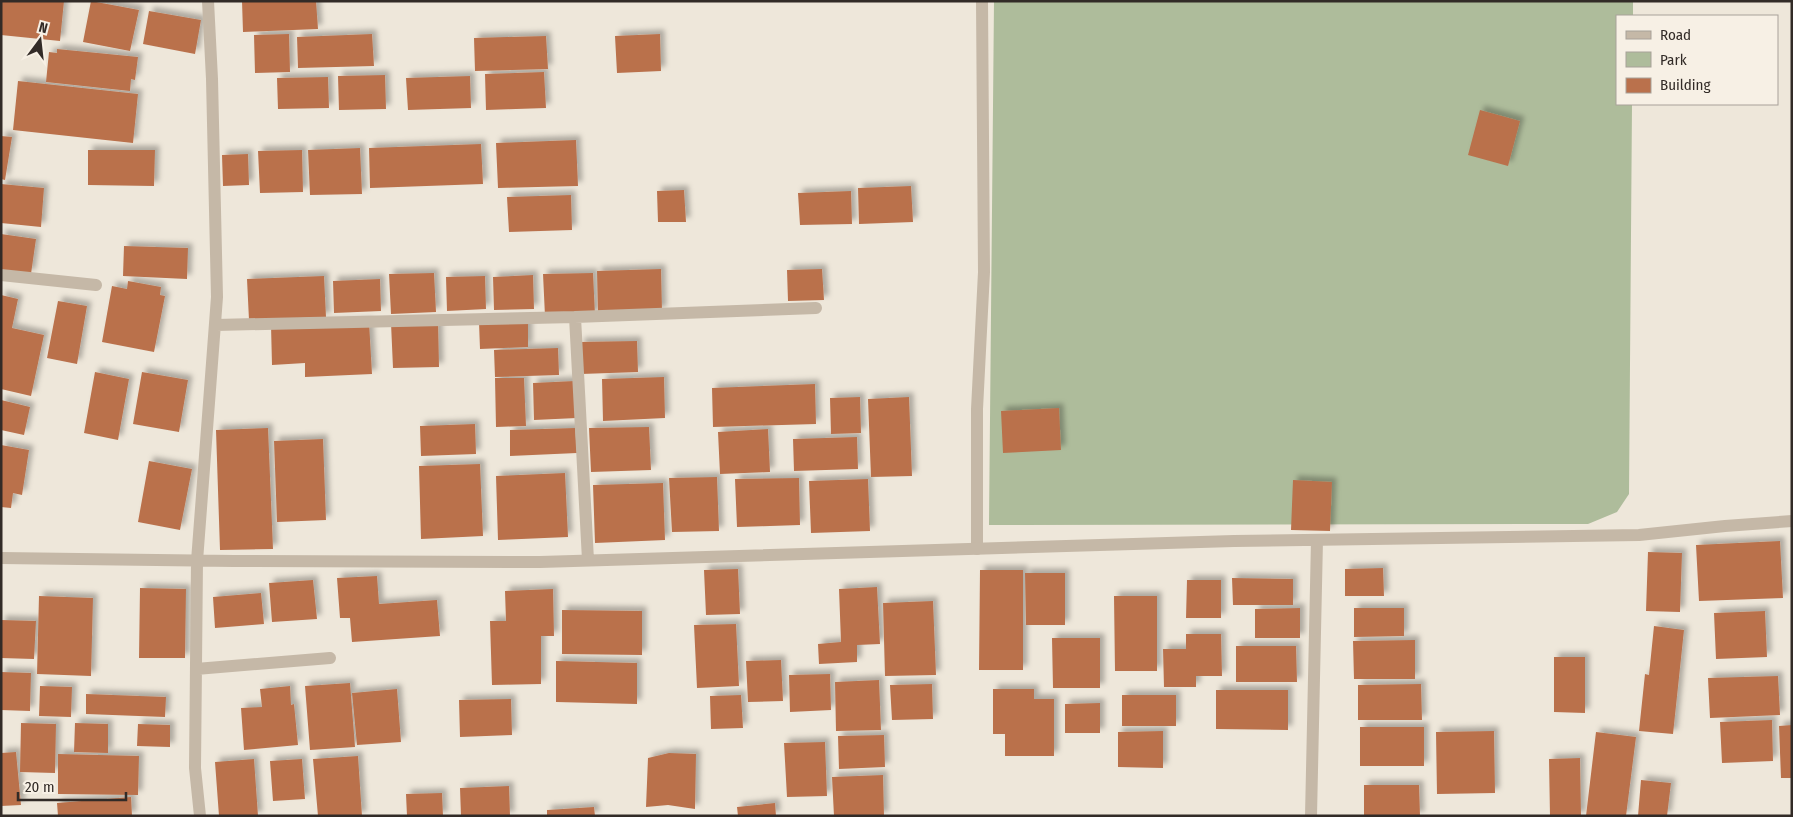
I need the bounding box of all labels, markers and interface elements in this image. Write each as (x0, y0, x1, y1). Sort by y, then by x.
north arrow (15, 15, 65, 65)
legend (1616, 15, 1778, 105)
text: N (37, 19, 49, 37)
text: Road (1660, 26, 1691, 44)
text: Park (1660, 51, 1687, 69)
text: Building (1660, 76, 1711, 94)
scale bar (18, 770, 125, 802)
text: 20 m (25, 778, 55, 796)

